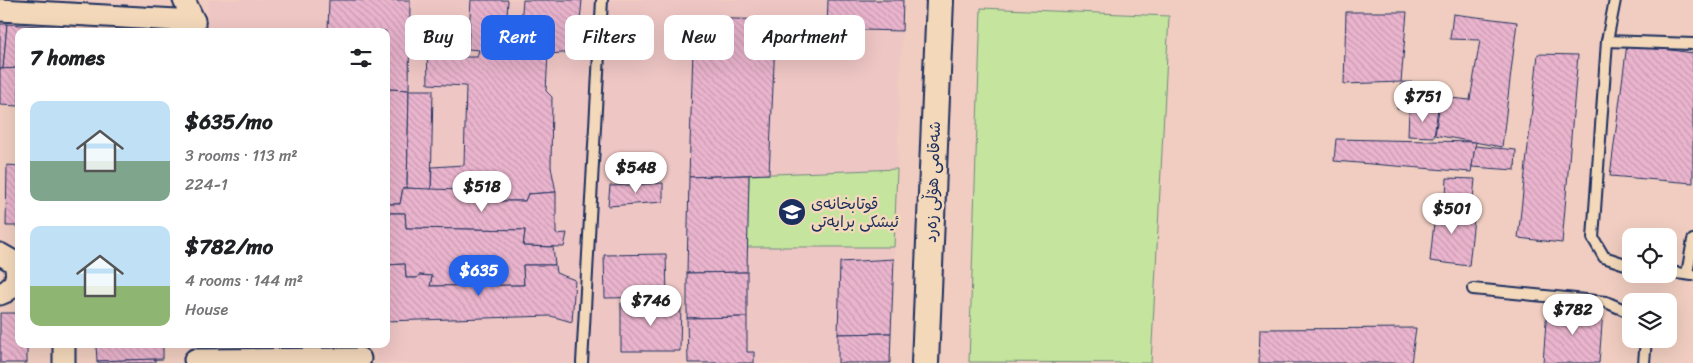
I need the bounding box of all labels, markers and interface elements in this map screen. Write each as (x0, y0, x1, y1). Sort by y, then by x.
chip: Buy (405, 15, 471, 60)
chip: Rent (481, 15, 555, 60)
chip: Filters (565, 15, 654, 60)
chip: New (664, 15, 734, 60)
chip: Apartment (744, 15, 865, 60)
text: 7 homes (30, 39, 105, 77)
icon: filters (347, 44, 375, 72)
pin: $751 (1393, 80, 1453, 123)
text: $751 (1405, 82, 1441, 111)
text: $635/mo (185, 103, 273, 141)
icon: home (70, 121, 130, 181)
street label: شەقامی هۆڵی زەرد (916, 121, 949, 243)
text: 3 rooms · 113 m² (185, 141, 297, 170)
pin: $548 (606, 152, 666, 194)
text: $548 (616, 153, 656, 182)
text: 224-1 (185, 170, 228, 199)
pin: $518 (452, 170, 512, 213)
text: $518 (463, 172, 501, 201)
place label: قوتابخانەی ئیشکی برایەتی (811, 189, 899, 236)
pin: $501 (1422, 192, 1482, 235)
text: $501 (1433, 194, 1471, 223)
school or university icon: قوتابخانەی ئیشکی برایەتی (777, 197, 807, 227)
text: $782/mo (185, 228, 273, 266)
map controls (1622, 228, 1677, 348)
button: locate (1622, 228, 1677, 283)
icon: home (70, 246, 130, 306)
pin: $635 (449, 254, 509, 297)
text: $635 (460, 256, 498, 285)
text: 4 rooms · 144 m² (185, 266, 303, 295)
pin: $746 (621, 284, 681, 327)
text: $746 (632, 286, 671, 315)
button: layers (1622, 293, 1677, 348)
pin: $782 (1543, 294, 1603, 336)
text: House (185, 295, 228, 324)
text: $782 (1554, 295, 1592, 324)

